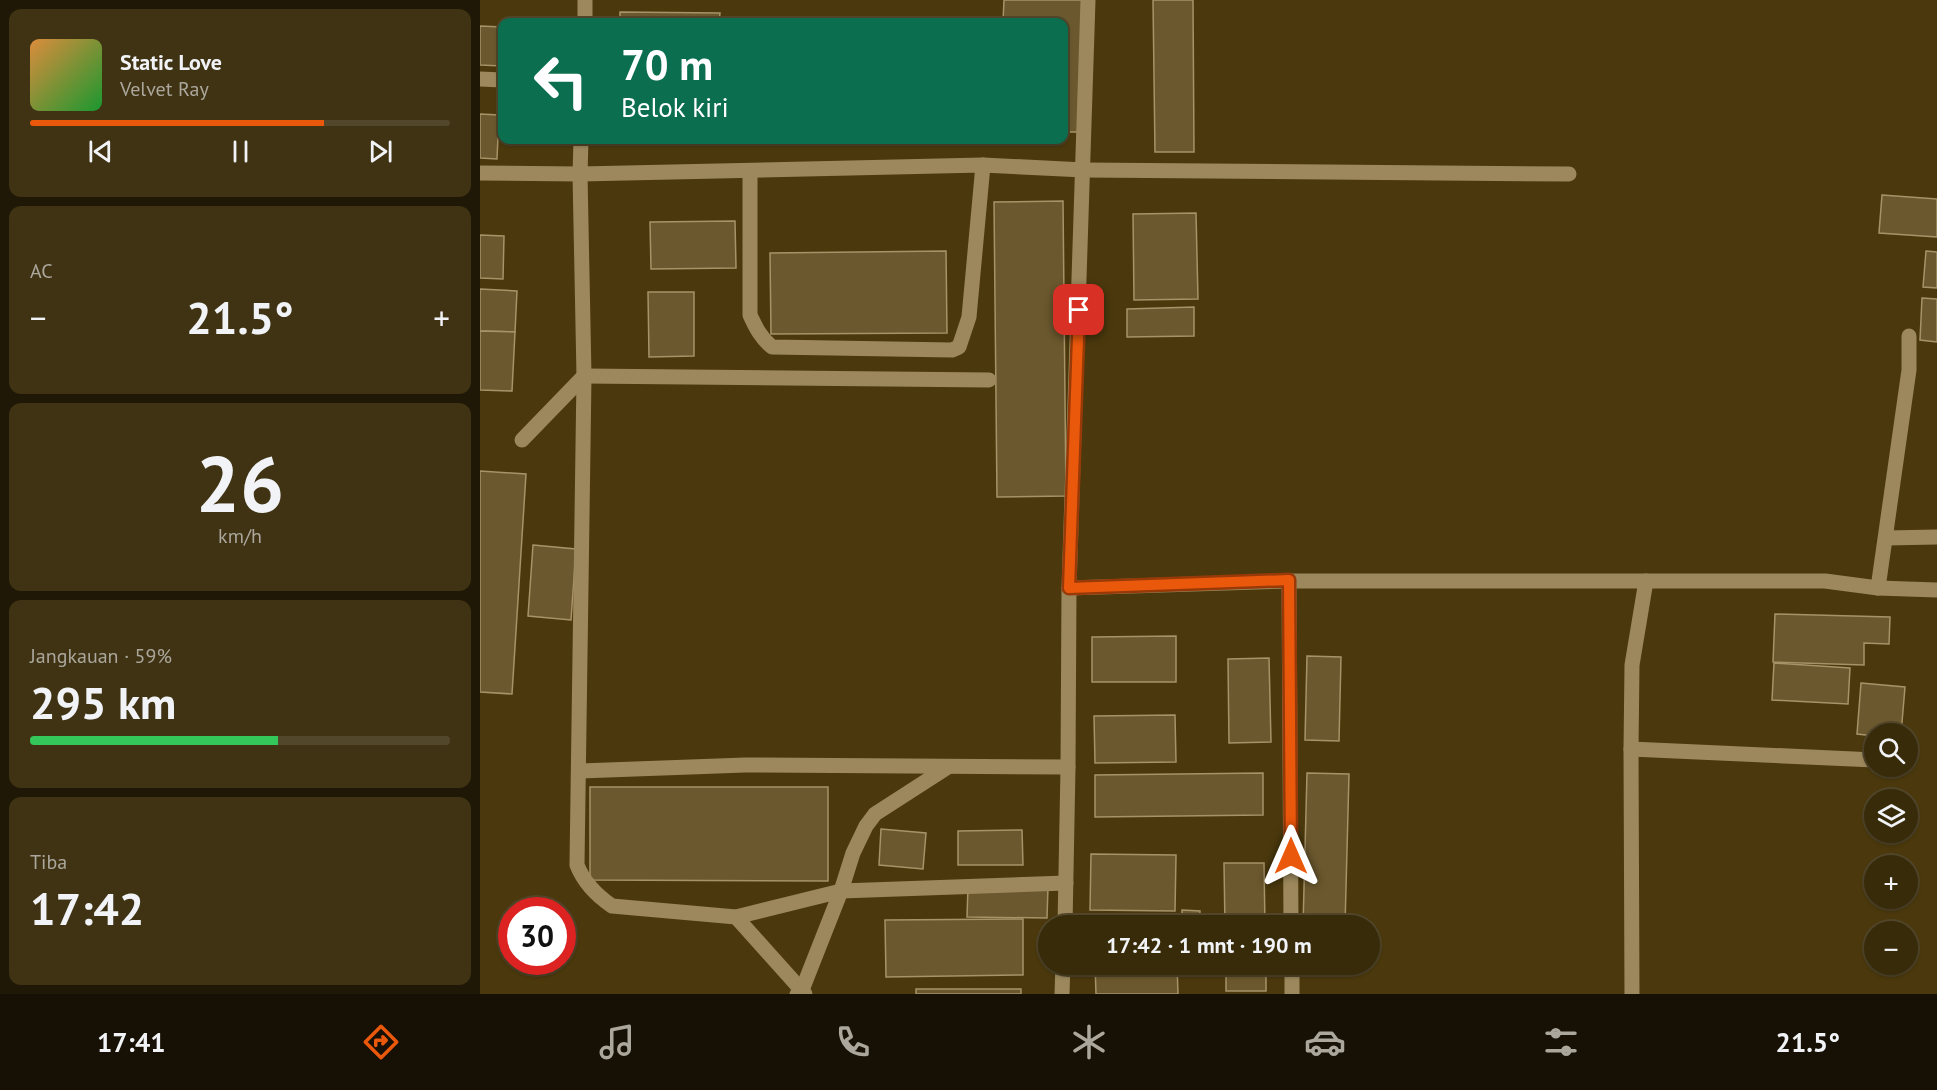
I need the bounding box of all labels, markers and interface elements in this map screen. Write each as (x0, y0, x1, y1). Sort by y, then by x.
text: 70 m (621, 37, 713, 92)
icon: left (522, 42, 600, 120)
text: Static Love (120, 48, 222, 76)
text: Velvet Ray (120, 76, 209, 102)
text: Belok kiri (621, 90, 729, 124)
icon: previous (84, 135, 117, 168)
icon: pause (224, 135, 257, 168)
icon: next (364, 135, 397, 168)
text: AC (30, 258, 53, 284)
pin (1053, 284, 1104, 335)
text: 21.5° (186, 288, 294, 346)
icon: arrive (1062, 293, 1095, 326)
text: − (30, 296, 47, 339)
text: + (433, 296, 450, 339)
text: 26 (196, 433, 284, 534)
text: km/h (218, 523, 262, 549)
text: Jangkauan · 59% (30, 643, 172, 669)
text: 295 km (30, 673, 176, 731)
map controls (1864, 723, 1918, 975)
button: search (1864, 723, 1918, 777)
button: layers (1864, 789, 1918, 843)
position arrow (1259, 824, 1323, 888)
text: Tiba (30, 849, 67, 875)
button: + (1864, 855, 1918, 909)
text: 17:42 (30, 879, 144, 937)
speed limit sign: 30 (498, 897, 576, 975)
button: − (1864, 921, 1918, 975)
text: 17:42 · 1 mnt · 190 m (1106, 931, 1312, 959)
icon: directions (360, 1021, 402, 1063)
icon: music (596, 1021, 638, 1063)
icon: phone (832, 1021, 874, 1063)
icon: climate (1068, 1021, 1110, 1063)
icon: car (1304, 1021, 1346, 1063)
icon: filters (1540, 1021, 1582, 1063)
text: 17:41 (97, 1025, 166, 1059)
text: 21.5° (1776, 1025, 1840, 1059)

